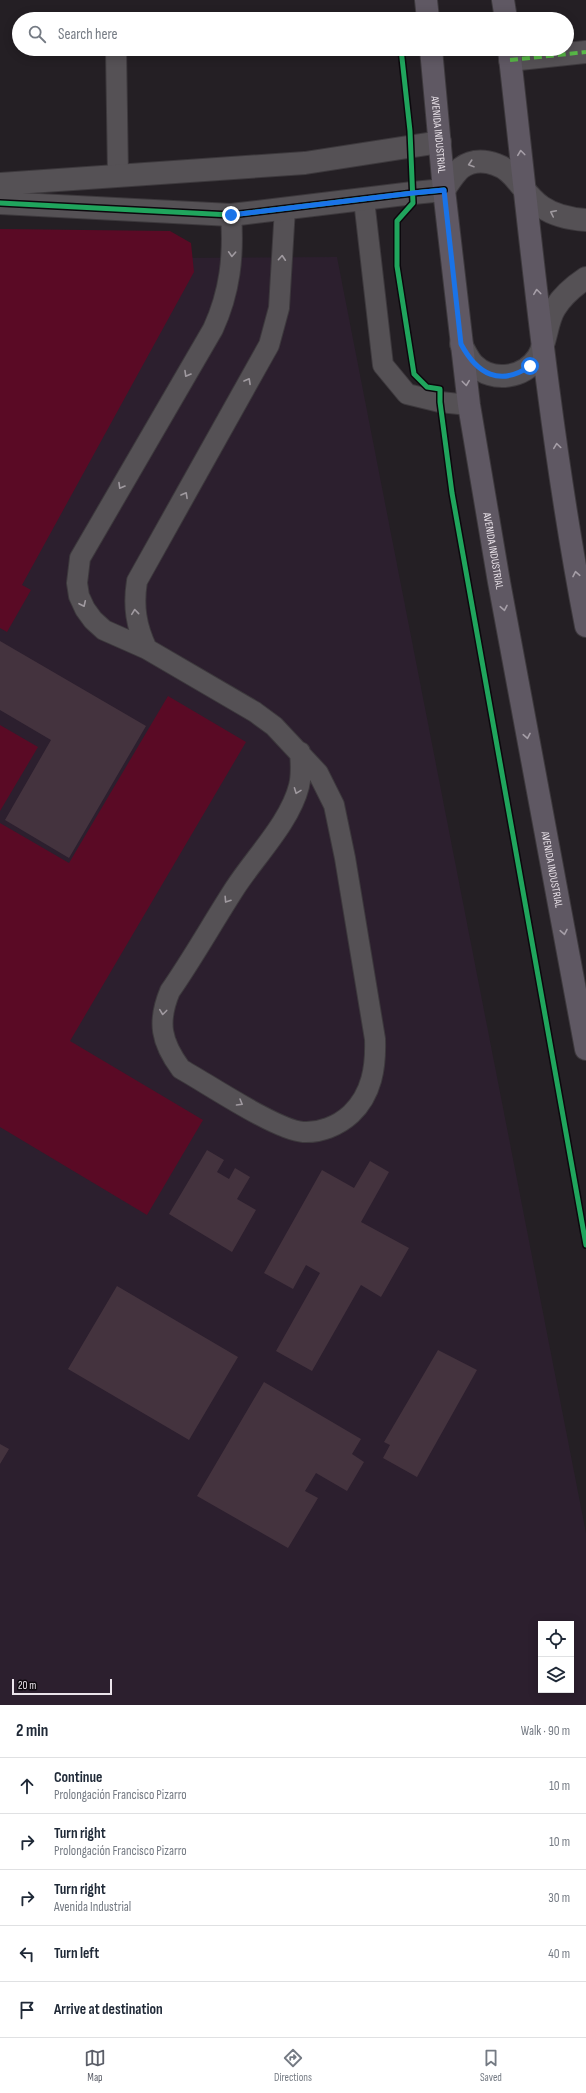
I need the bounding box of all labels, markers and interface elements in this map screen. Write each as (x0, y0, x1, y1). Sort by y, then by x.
search box (12, 12, 574, 56)
icon: search (26, 23, 48, 45)
text: Search here (58, 25, 118, 44)
street label: AVENIDA INDUSTRIAL (429, 94, 449, 174)
one-way arrow (517, 150, 526, 156)
one-way arrow (468, 159, 475, 168)
route end (222, 206, 240, 224)
one-way arrow (549, 210, 557, 218)
one-way arrow (228, 251, 236, 257)
one-way arrow (278, 255, 287, 261)
one-way arrow (533, 289, 542, 295)
route start (521, 357, 539, 375)
one-way arrow (184, 370, 191, 377)
one-way arrow (244, 378, 251, 385)
one-way arrow (461, 380, 470, 386)
one-way arrow (553, 443, 562, 449)
one-way arrow (119, 482, 126, 489)
one-way arrow (180, 491, 187, 499)
street label: AVENIDA INDUSTRIAL (481, 511, 507, 590)
one-way arrow (572, 571, 581, 577)
one-way arrow (78, 600, 86, 607)
one-way arrow (499, 605, 507, 611)
one-way arrow (131, 609, 140, 615)
one-way arrow (523, 733, 531, 739)
one-way arrow (293, 787, 301, 794)
street label: AVENIDA INDUSTRIAL (539, 829, 566, 909)
one-way arrow (225, 896, 232, 903)
one-way arrow (559, 929, 568, 935)
one-way arrow (159, 1009, 168, 1015)
one-way arrow (236, 1098, 243, 1105)
map controls (538, 1621, 574, 1693)
button: locate (538, 1621, 574, 1657)
button: layers (538, 1657, 574, 1693)
scale bar (12, 1677, 112, 1696)
text: 20 m (18, 1679, 36, 1692)
text: 2 min (16, 1721, 48, 1741)
text: Walk · 90 m (521, 1723, 570, 1739)
text: Continue (54, 1768, 103, 1787)
icon: ahead (16, 1775, 38, 1797)
text: 10 m (549, 1778, 570, 1794)
text: Prolongación Francisco Pizarro (54, 1787, 187, 1803)
text: Turn right (54, 1824, 106, 1843)
icon: right (16, 1831, 38, 1853)
text: 10 m (549, 1834, 570, 1850)
text: Prolongación Francisco Pizarro (54, 1843, 187, 1859)
text: Turn right (54, 1880, 106, 1899)
icon: right (16, 1887, 38, 1909)
text: 30 m (548, 1890, 570, 1906)
text: Avenida Industrial (54, 1899, 131, 1915)
icon: left (16, 1943, 38, 1965)
text: Turn left (54, 1944, 99, 1963)
text: 40 m (548, 1946, 570, 1962)
icon: arrive (16, 1999, 38, 2021)
text: Arrive at destination (54, 2000, 163, 2019)
tab: Map (84, 2047, 106, 2084)
tab: Directions (274, 2047, 312, 2084)
tab: Saved (480, 2047, 502, 2084)

